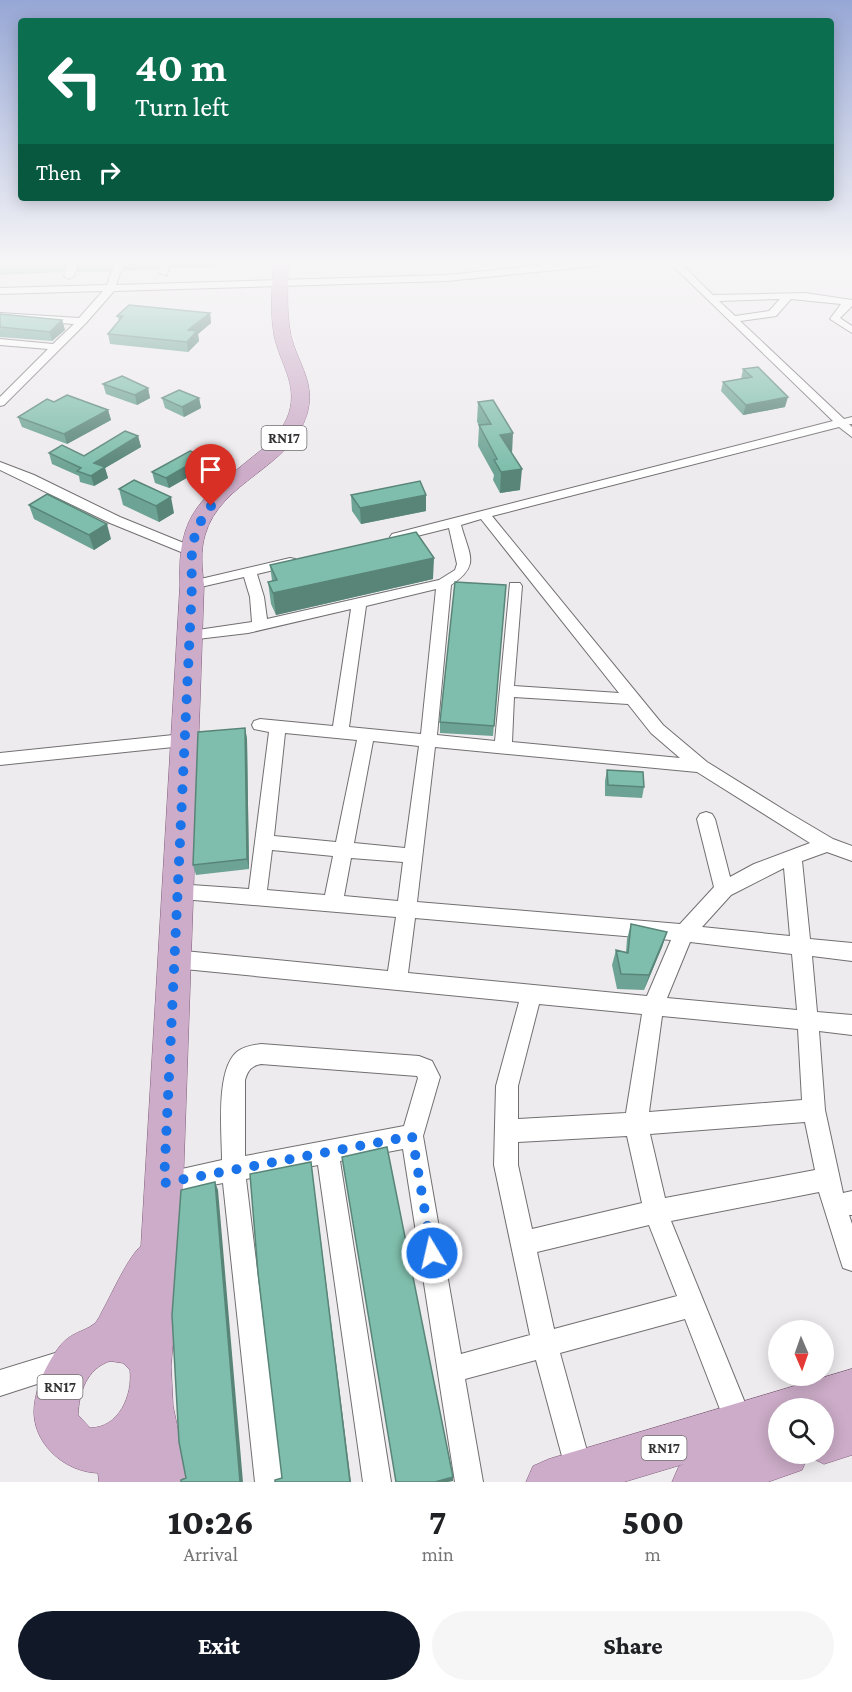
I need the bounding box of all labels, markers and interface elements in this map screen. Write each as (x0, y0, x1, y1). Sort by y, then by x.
icon: left (36, 42, 114, 120)
text: 40 m (135, 43, 227, 90)
text: Turn left (135, 92, 229, 122)
icon: right (93, 156, 126, 189)
text: Then (36, 160, 81, 185)
road number: RN17 (262, 426, 306, 450)
pin (185, 444, 236, 506)
icon: arrive (194, 453, 227, 486)
position arrow (400, 1221, 464, 1285)
north arrow (768, 1320, 834, 1386)
map controls (768, 1320, 834, 1464)
road number: RN17 (38, 1375, 82, 1399)
button: search (768, 1398, 834, 1464)
road number: RN17 (642, 1436, 686, 1460)
text: 10:26 (168, 1502, 254, 1542)
text: 7 (429, 1502, 447, 1542)
text: 500 (621, 1502, 684, 1542)
text: Arrival (184, 1543, 238, 1565)
text: min (422, 1543, 454, 1565)
text: m (645, 1543, 661, 1565)
button: Exit (18, 1611, 420, 1680)
button: Share (432, 1611, 834, 1680)

